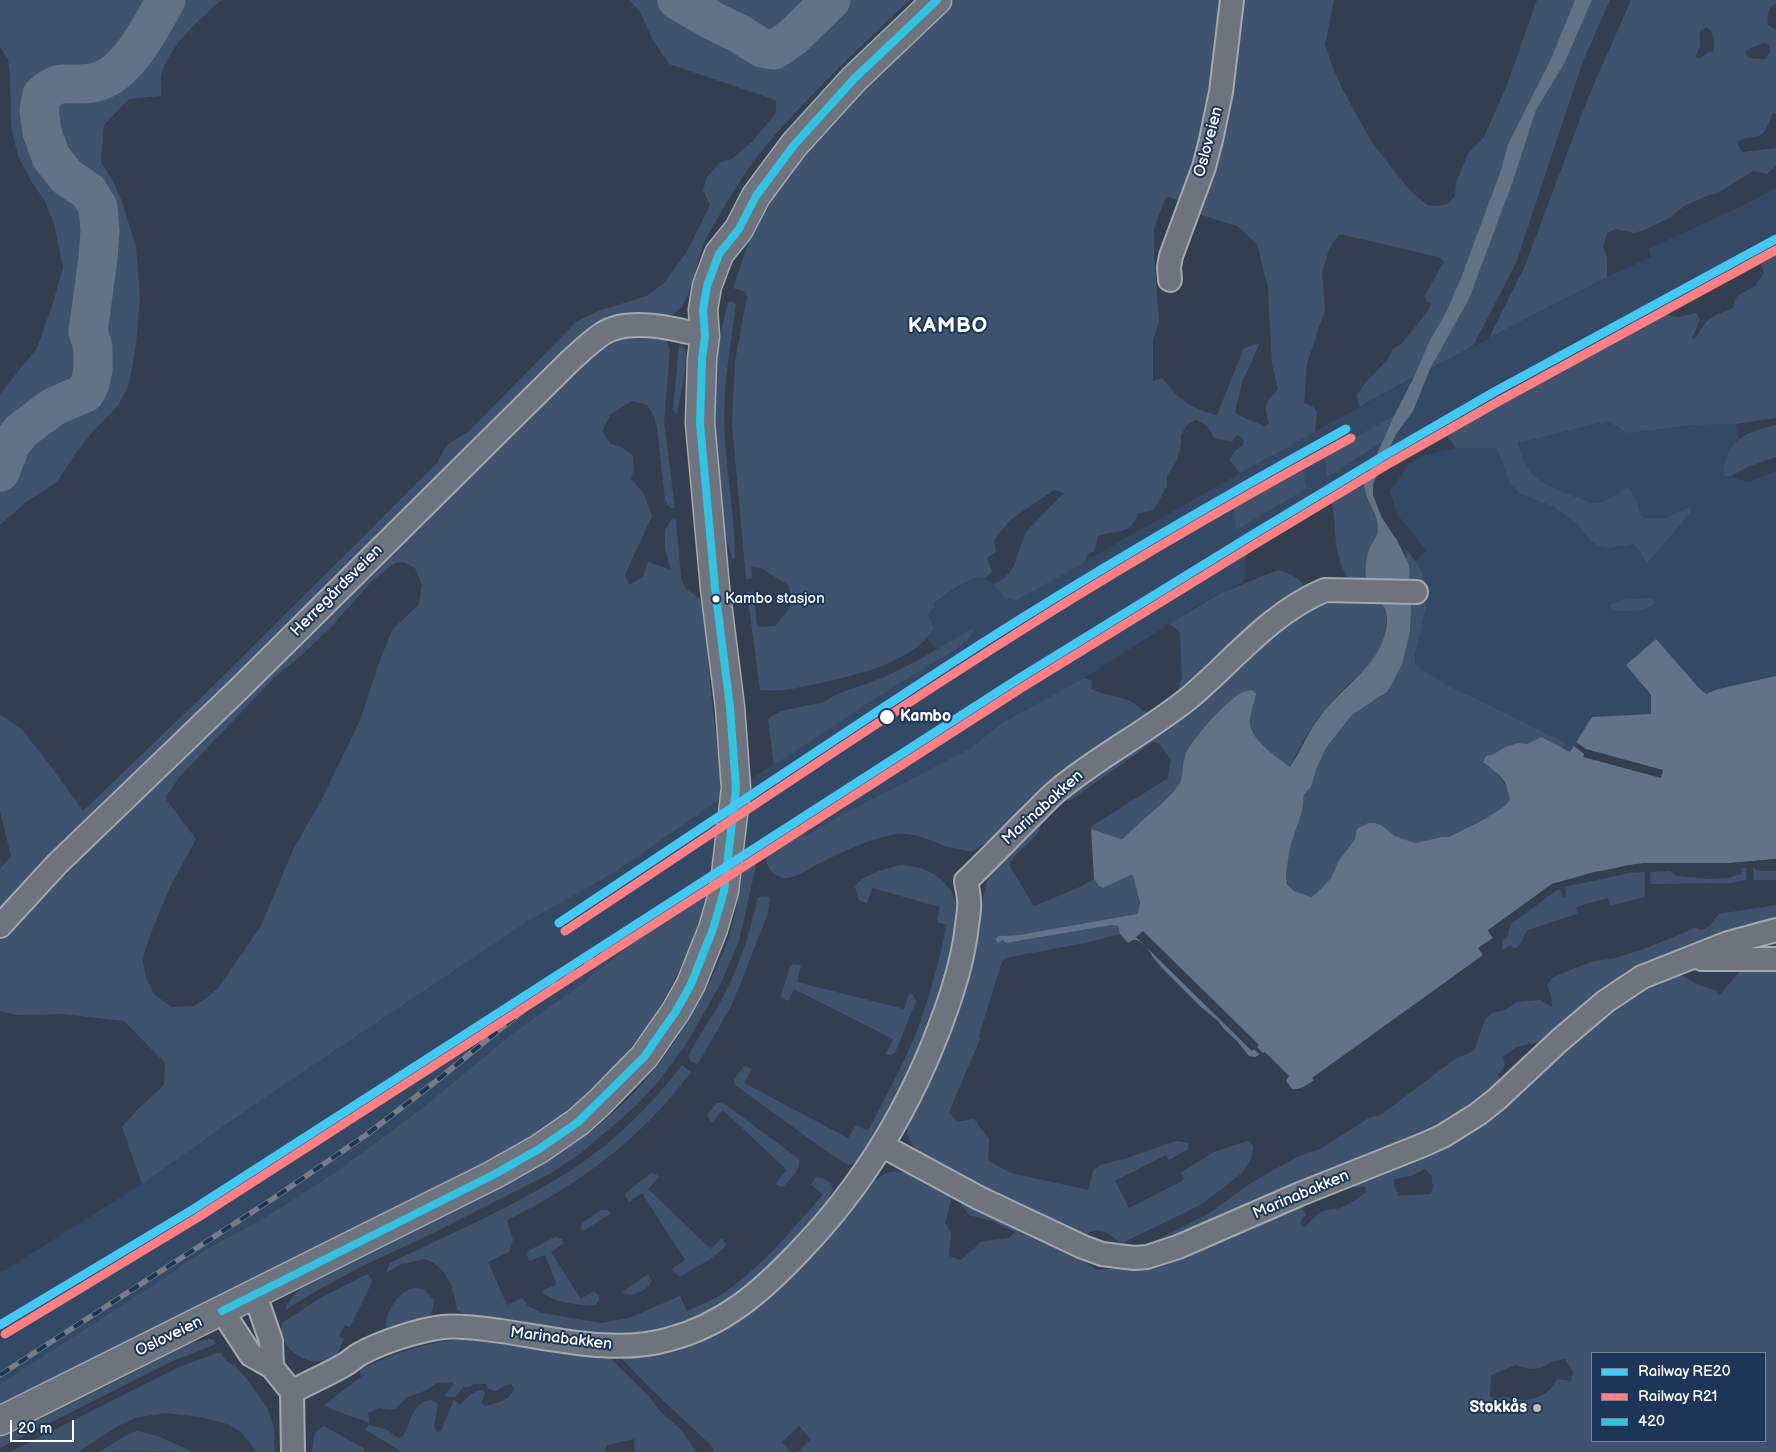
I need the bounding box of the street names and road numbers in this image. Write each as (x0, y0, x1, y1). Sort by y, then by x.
street label: Osloveien (1190, 105, 1228, 179)
street label: Herregårdsveien (287, 541, 387, 641)
street label: Marinabakken (999, 767, 1087, 849)
street label: Marinabakken (1250, 1166, 1352, 1224)
street label: Osloveien (133, 1313, 205, 1361)
street label: Marinabakken (509, 1323, 613, 1355)

